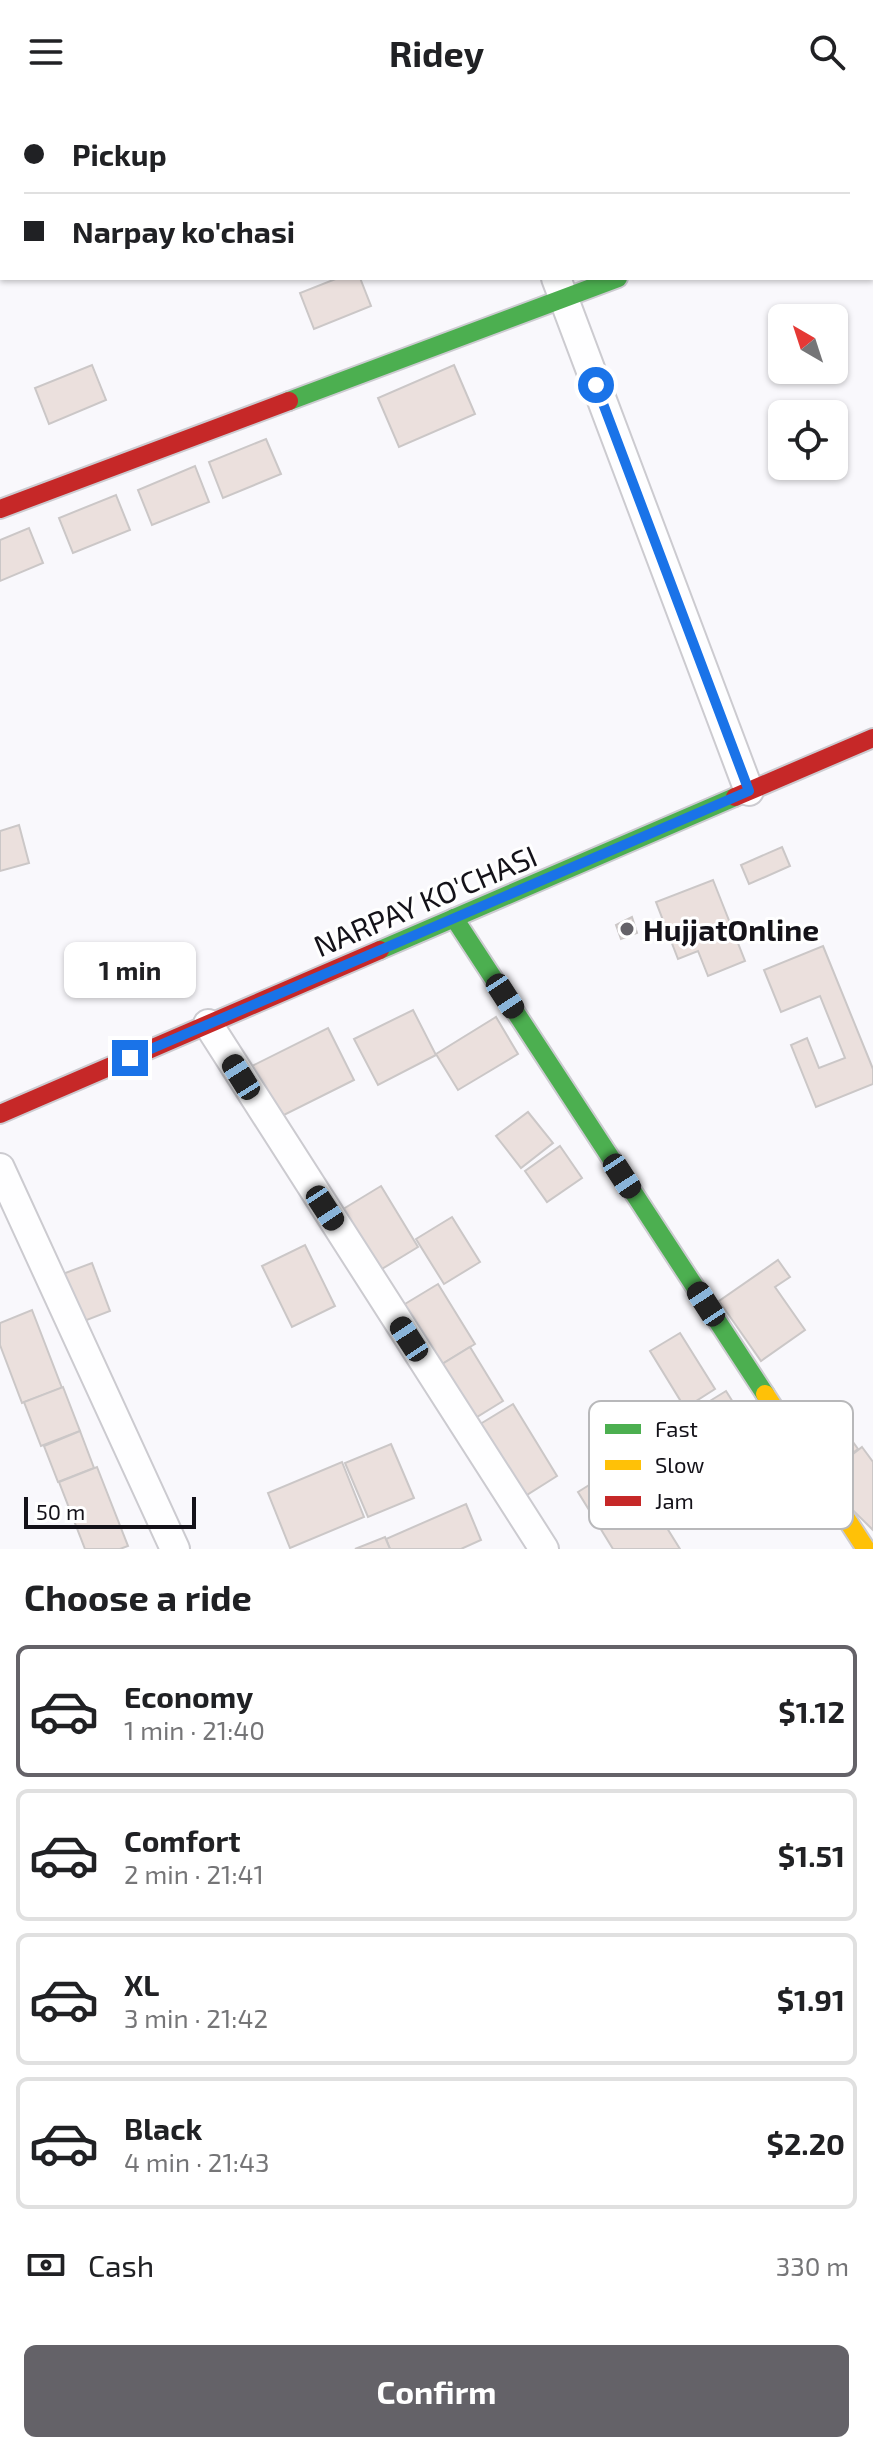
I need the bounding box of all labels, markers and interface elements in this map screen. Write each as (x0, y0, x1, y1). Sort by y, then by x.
icon: menu (24, 30, 68, 74)
icon: search (805, 30, 849, 74)
text: Ridey (389, 31, 484, 74)
text: Pickup (72, 136, 167, 172)
text: Narpay ko'chasi (72, 213, 295, 249)
north arrow (768, 304, 848, 384)
map controls (768, 304, 848, 480)
route start (578, 367, 614, 403)
button: locate (768, 400, 848, 480)
street label: NARPAY KO'CHASI (308, 837, 542, 963)
place label: HujjatOnline (643, 911, 819, 947)
marker: HujjatOnline (618, 920, 636, 938)
callout: 1 min (64, 942, 196, 998)
text: 1 min (99, 954, 161, 985)
car (482, 969, 528, 1023)
route end (112, 1040, 148, 1076)
car (218, 1050, 264, 1104)
car (599, 1149, 645, 1203)
car (302, 1181, 348, 1235)
car (683, 1277, 729, 1331)
car (386, 1312, 432, 1366)
legend (589, 1401, 853, 1529)
text: Fast (655, 1415, 698, 1441)
text: Slow (655, 1451, 704, 1477)
text: Jam (655, 1487, 694, 1513)
scale bar (24, 1493, 196, 1529)
text: 50 m (36, 1498, 85, 1524)
text: Choose a ride (24, 1575, 252, 1618)
icon: car (28, 1675, 100, 1747)
text: Economy (124, 1678, 253, 1714)
text: $1.12 (778, 1693, 845, 1729)
text: 1 min · 21:40 (124, 1714, 265, 1745)
icon: car (28, 1819, 100, 1891)
text: Comfort (124, 1822, 241, 1858)
text: $1.51 (778, 1837, 845, 1873)
text: 2 min · 21:41 (124, 1858, 264, 1889)
icon: car (28, 1963, 100, 2035)
text: XL (124, 1966, 159, 2002)
text: $1.91 (777, 1981, 845, 2017)
text: 3 min · 21:42 (124, 2002, 268, 2033)
icon: car (28, 2107, 100, 2179)
text: Black (124, 2110, 202, 2146)
text: $2.20 (766, 2125, 845, 2161)
text: 4 min · 21:43 (124, 2146, 269, 2177)
icon: cash (24, 2243, 68, 2287)
text: Cash (88, 2247, 154, 2283)
text: 330 m (776, 2250, 849, 2281)
button: Confirm (24, 2345, 849, 2437)

